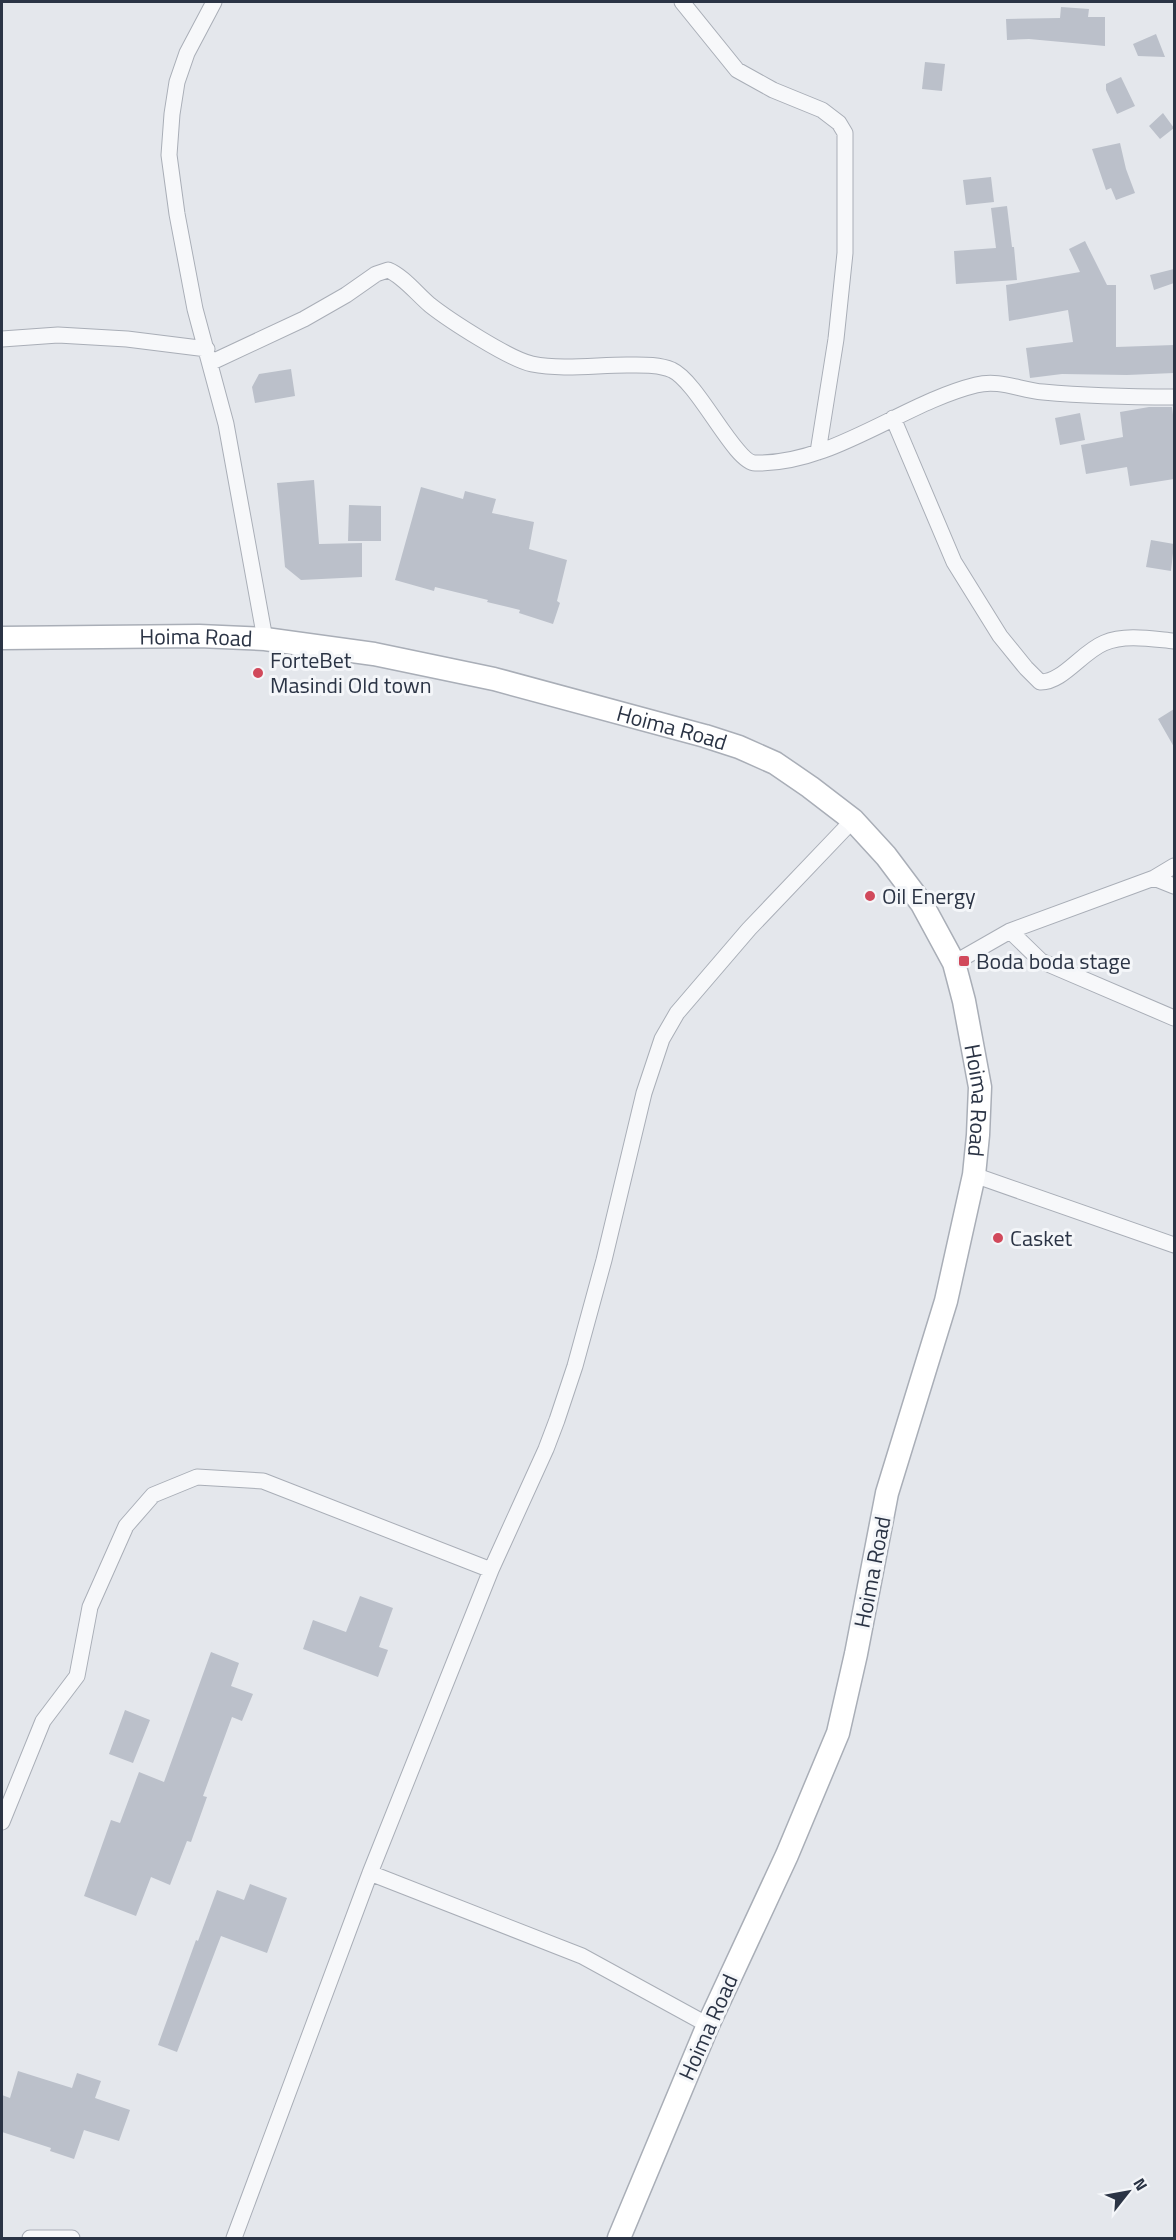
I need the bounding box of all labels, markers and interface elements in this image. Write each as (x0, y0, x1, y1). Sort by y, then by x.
street label: Hoima Road (139, 619, 253, 655)
place label: ForteBet Masindi Old town (270, 643, 432, 702)
marker: ForteBet Masindi Old town (251, 666, 265, 680)
street label: Hoima Road (613, 696, 731, 759)
place label: Oil Energy (882, 879, 976, 913)
marker: Oil Energy (863, 889, 877, 903)
place label: Boda boda stage (976, 944, 1131, 978)
marker: Boda boda stage (957, 954, 971, 968)
street label: Hoima Road (955, 1041, 998, 1158)
place label: Casket (1010, 1221, 1073, 1255)
marker: Casket (991, 1231, 1005, 1245)
street label: Hoima Road (845, 1513, 899, 1631)
street label: Hoima Road (669, 1968, 747, 2086)
north arrow (1098, 2162, 1158, 2222)
text: N (1128, 2173, 1154, 2195)

